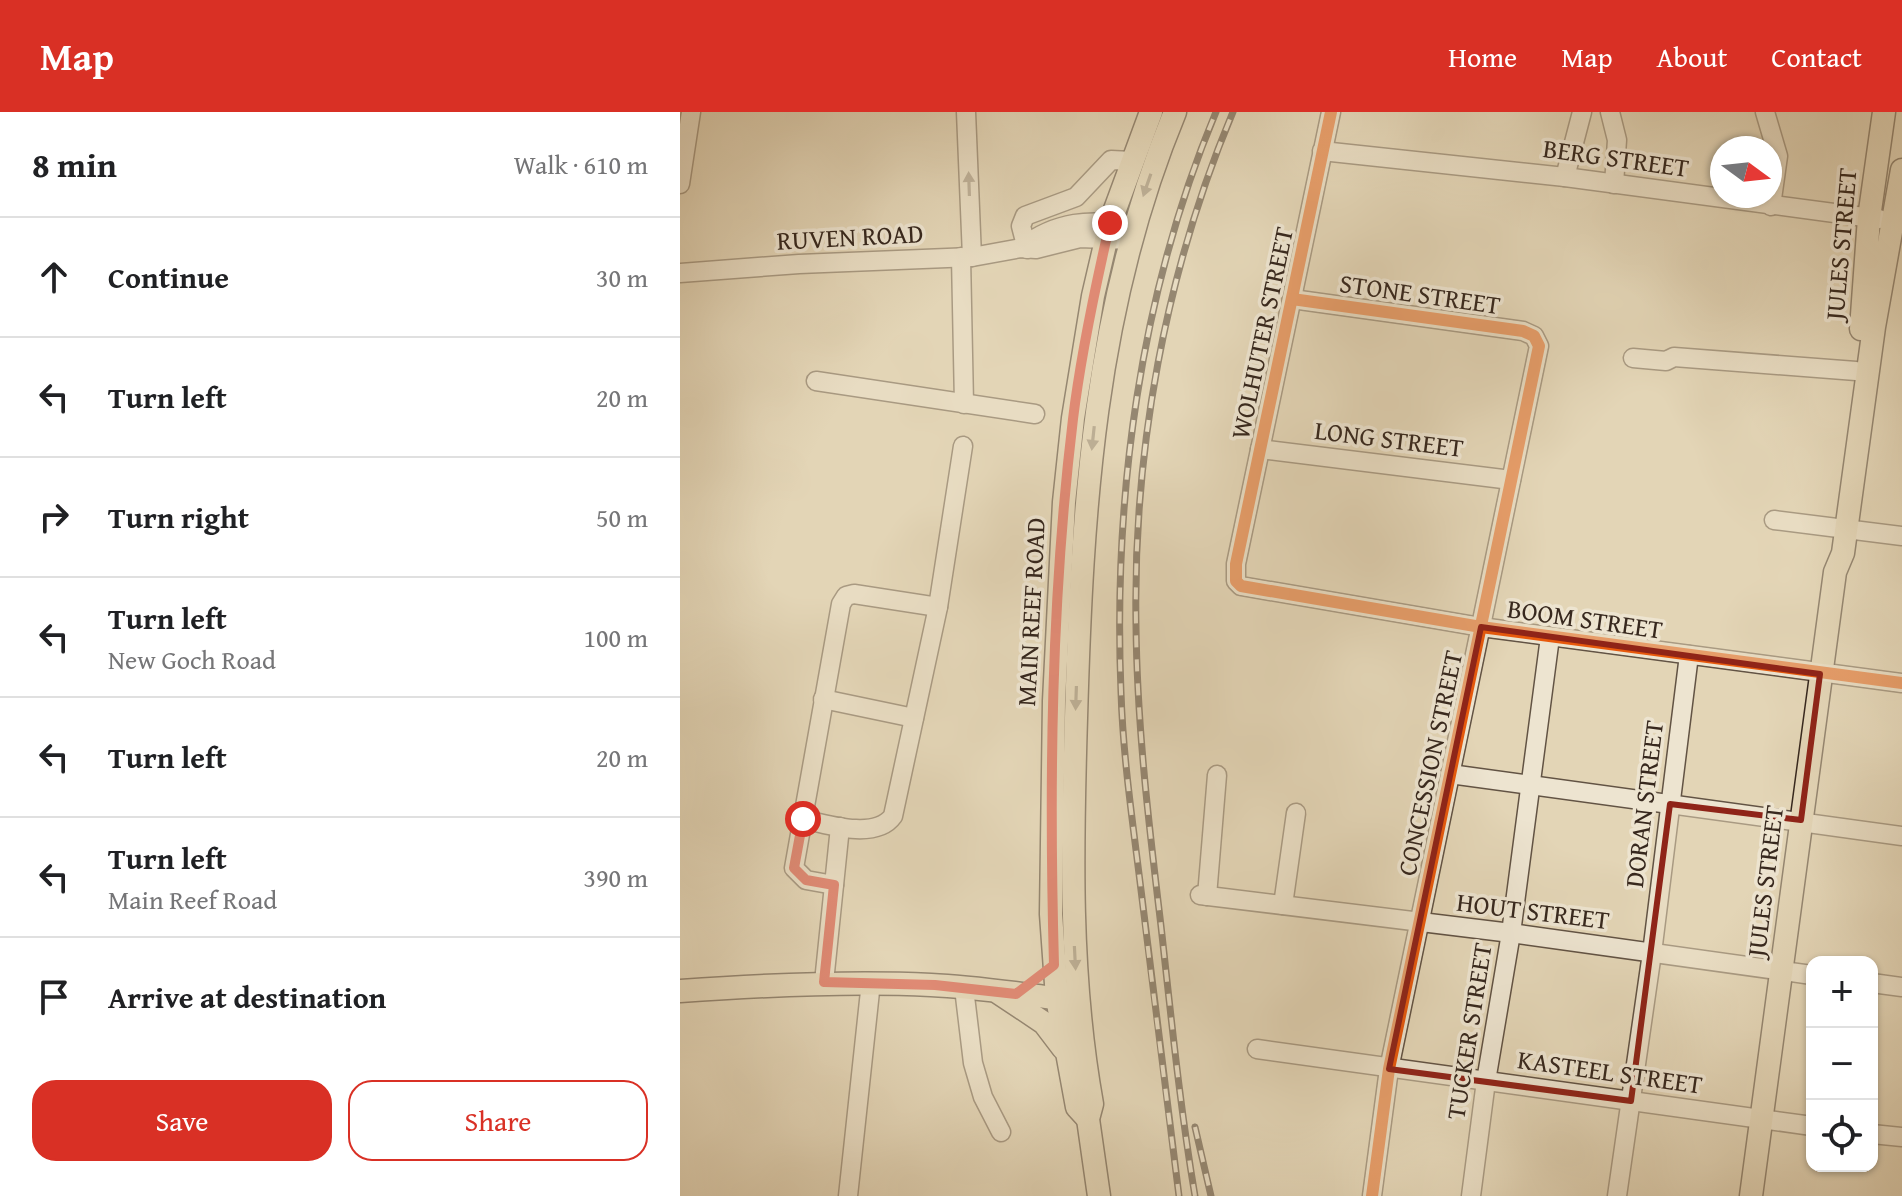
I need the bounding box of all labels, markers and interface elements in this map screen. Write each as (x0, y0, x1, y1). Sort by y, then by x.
text: Map (40, 28, 114, 84)
text: Home (1448, 36, 1517, 77)
text: Map (1561, 36, 1613, 77)
text: About (1657, 36, 1727, 77)
text: Contact (1771, 36, 1862, 77)
street label: BERG STREET (1541, 128, 1692, 187)
north arrow (1710, 136, 1782, 208)
text: 8 min (32, 140, 117, 189)
text: Walk · 610 m (514, 145, 648, 184)
street label: JULES STREET (1814, 166, 1867, 325)
one-way arrow (962, 171, 975, 196)
one-way arrow (1140, 173, 1153, 197)
route end (1092, 205, 1128, 241)
street label: RUVEN ROAD (776, 213, 924, 260)
street label: WOLHUTER STREET (1220, 223, 1303, 443)
icon: ahead (32, 255, 76, 299)
text: Continue (108, 255, 229, 299)
text: 30 m (596, 258, 648, 297)
street label: STONE STREET (1337, 263, 1503, 324)
icon: left (32, 375, 76, 419)
text: Turn left (108, 375, 227, 419)
text: 20 m (596, 378, 648, 417)
street label: LONG STREET (1312, 410, 1466, 467)
one-way arrow (1086, 426, 1099, 451)
icon: right (32, 495, 76, 539)
text: Turn right (108, 495, 249, 539)
text: 50 m (596, 498, 648, 537)
street label: MAIN REEF ROAD (1006, 517, 1055, 707)
street label: BOOM STREET (1505, 588, 1666, 649)
text: Turn left (108, 596, 227, 640)
icon: left (32, 615, 76, 659)
text: 100 m (583, 618, 648, 657)
text: New Goch Road (108, 640, 276, 679)
street label: CONCESSION STREET (1387, 646, 1473, 879)
one-way arrow (1070, 686, 1083, 711)
street label: DORAN STREET (1614, 718, 1673, 890)
icon: left (32, 735, 76, 779)
text: Turn left (108, 735, 227, 779)
text: 20 m (596, 738, 648, 777)
route start (785, 801, 821, 837)
street label: JULES STREET (1735, 802, 1793, 962)
text: Turn left (108, 836, 227, 880)
icon: left (32, 855, 76, 899)
text: 390 m (583, 858, 648, 897)
text: Main Reef Road (108, 880, 277, 919)
street label: HOUT STREET (1454, 882, 1612, 939)
street label: TUCKER STREET (1435, 939, 1502, 1122)
one-way arrow (1068, 946, 1081, 971)
map controls (1806, 956, 1878, 1172)
button: + (1806, 956, 1878, 1028)
icon: arrive (32, 975, 76, 1019)
text: Arrive at destination (108, 975, 386, 1019)
button: − (1806, 1028, 1878, 1100)
street label: KASTEEL STREET (1515, 1039, 1705, 1104)
button: Save (32, 1080, 332, 1161)
button: Share (348, 1080, 648, 1161)
button: locate (1806, 1100, 1878, 1172)

